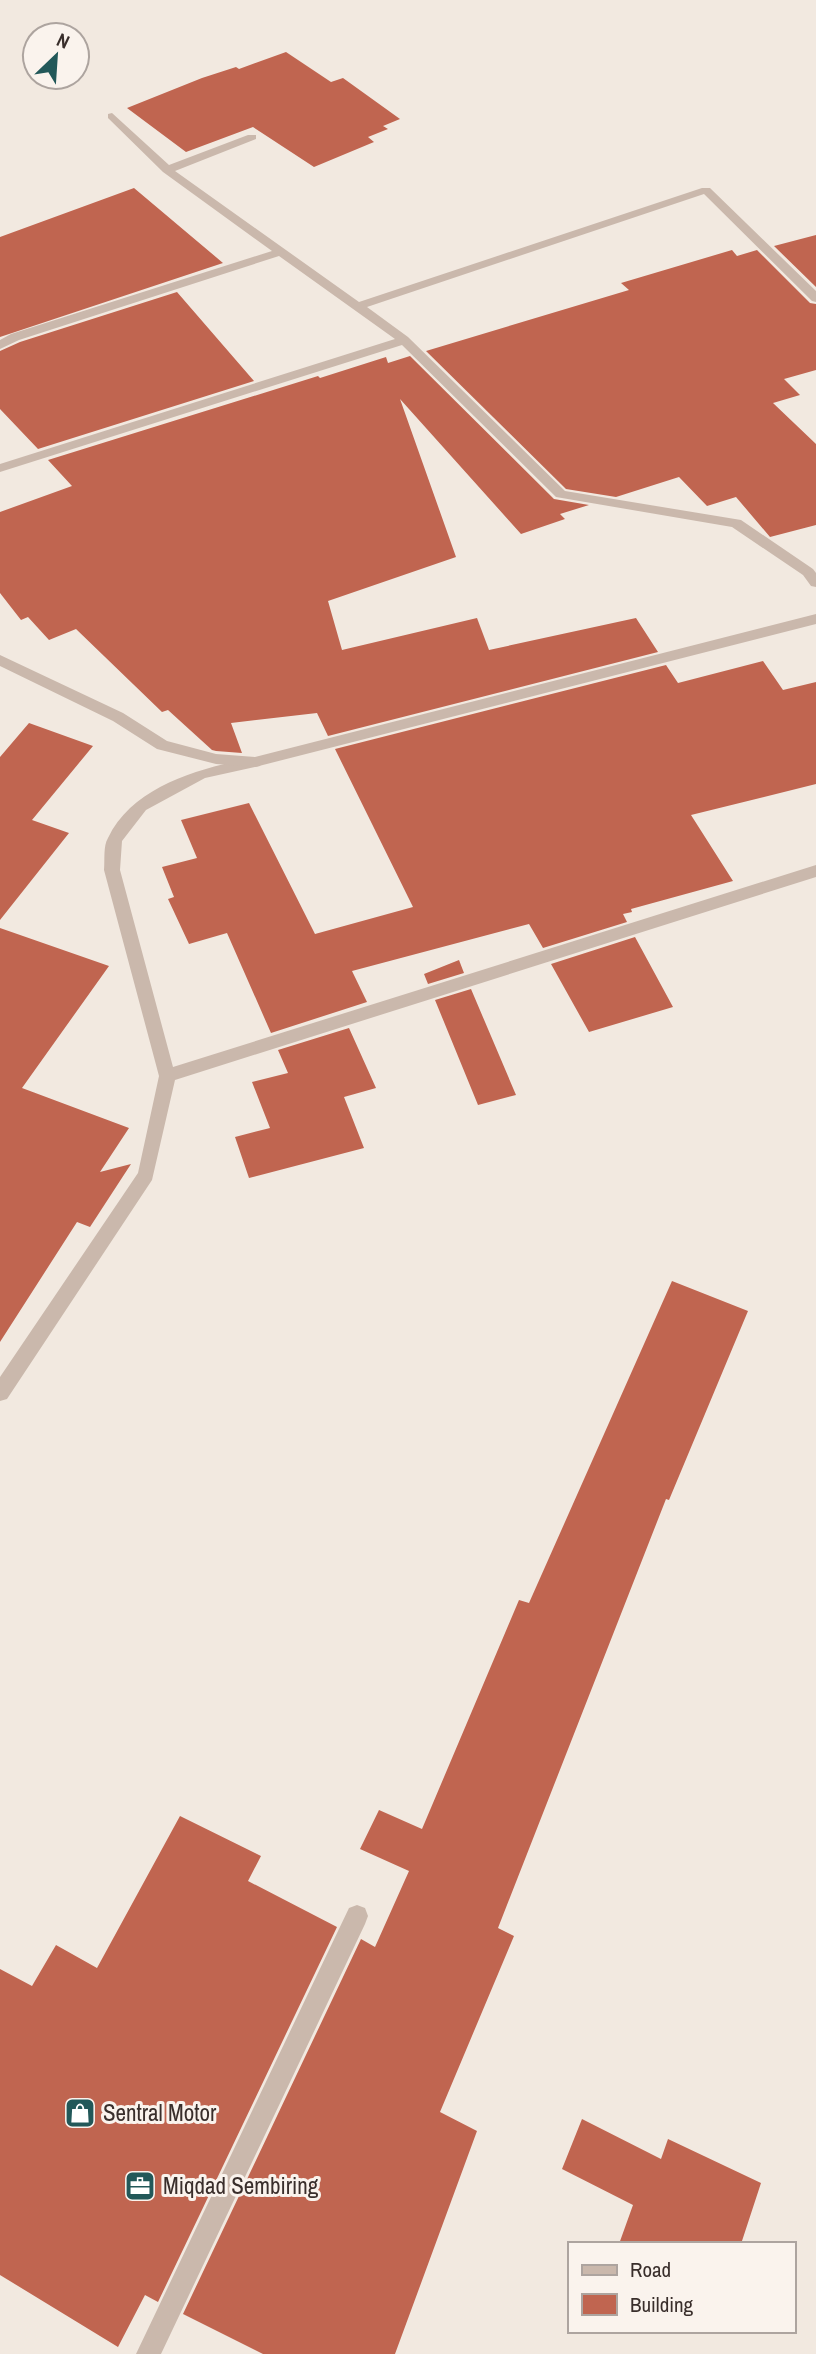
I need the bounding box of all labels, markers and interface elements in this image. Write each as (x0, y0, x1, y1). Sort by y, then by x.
north arrow (21, 21, 91, 91)
text: N (53, 26, 74, 55)
shop icon: Sentral Motor (63, 2096, 97, 2130)
place label: Sentral Motor (103, 2097, 217, 2128)
office icon: Miqdad Sembiring (123, 2169, 157, 2203)
place label: Miqdad Sembiring (163, 2170, 319, 2201)
legend (568, 2242, 795, 2333)
text: Road (630, 2255, 671, 2284)
text: Building (630, 2290, 694, 2319)

